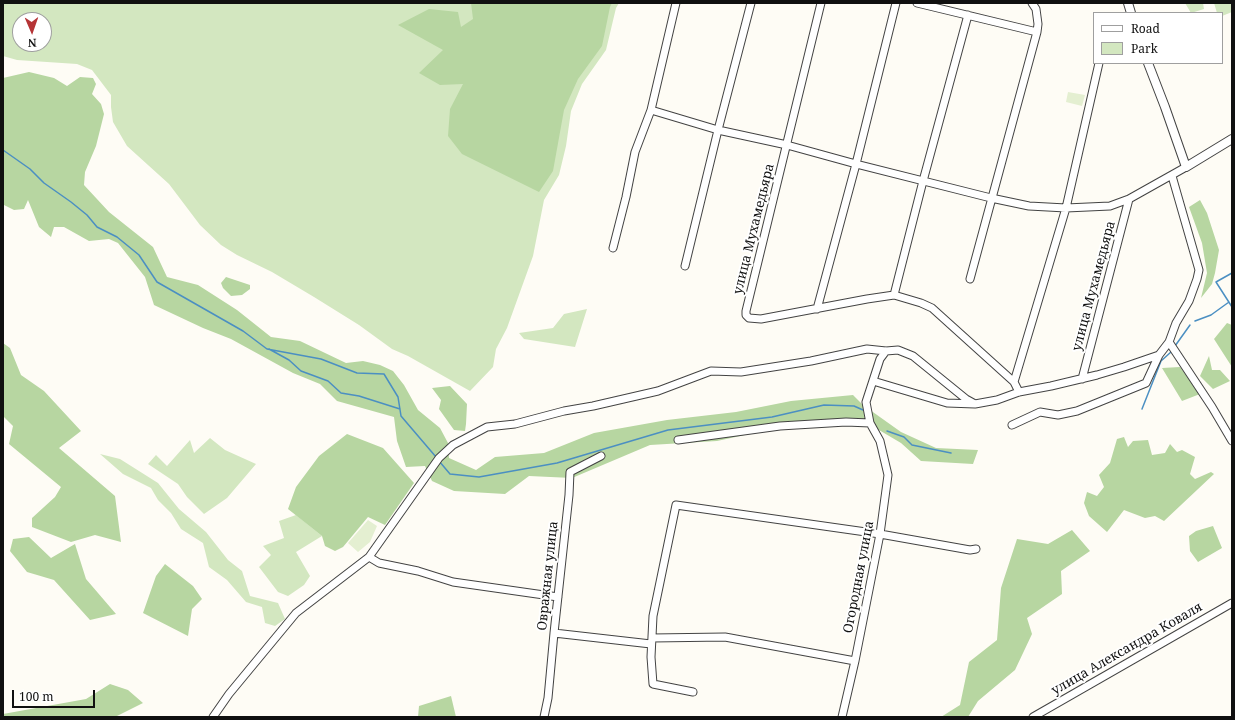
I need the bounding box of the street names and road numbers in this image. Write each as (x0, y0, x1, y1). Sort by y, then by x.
street label: улица Мухамедьяра (730, 162, 778, 296)
street label: улица Мухамедьяра (1069, 219, 1119, 353)
street label: Огородная улица (840, 519, 878, 635)
street label: Овражная улица (534, 521, 562, 631)
street label: улица Александра Коваля (1049, 599, 1205, 699)

